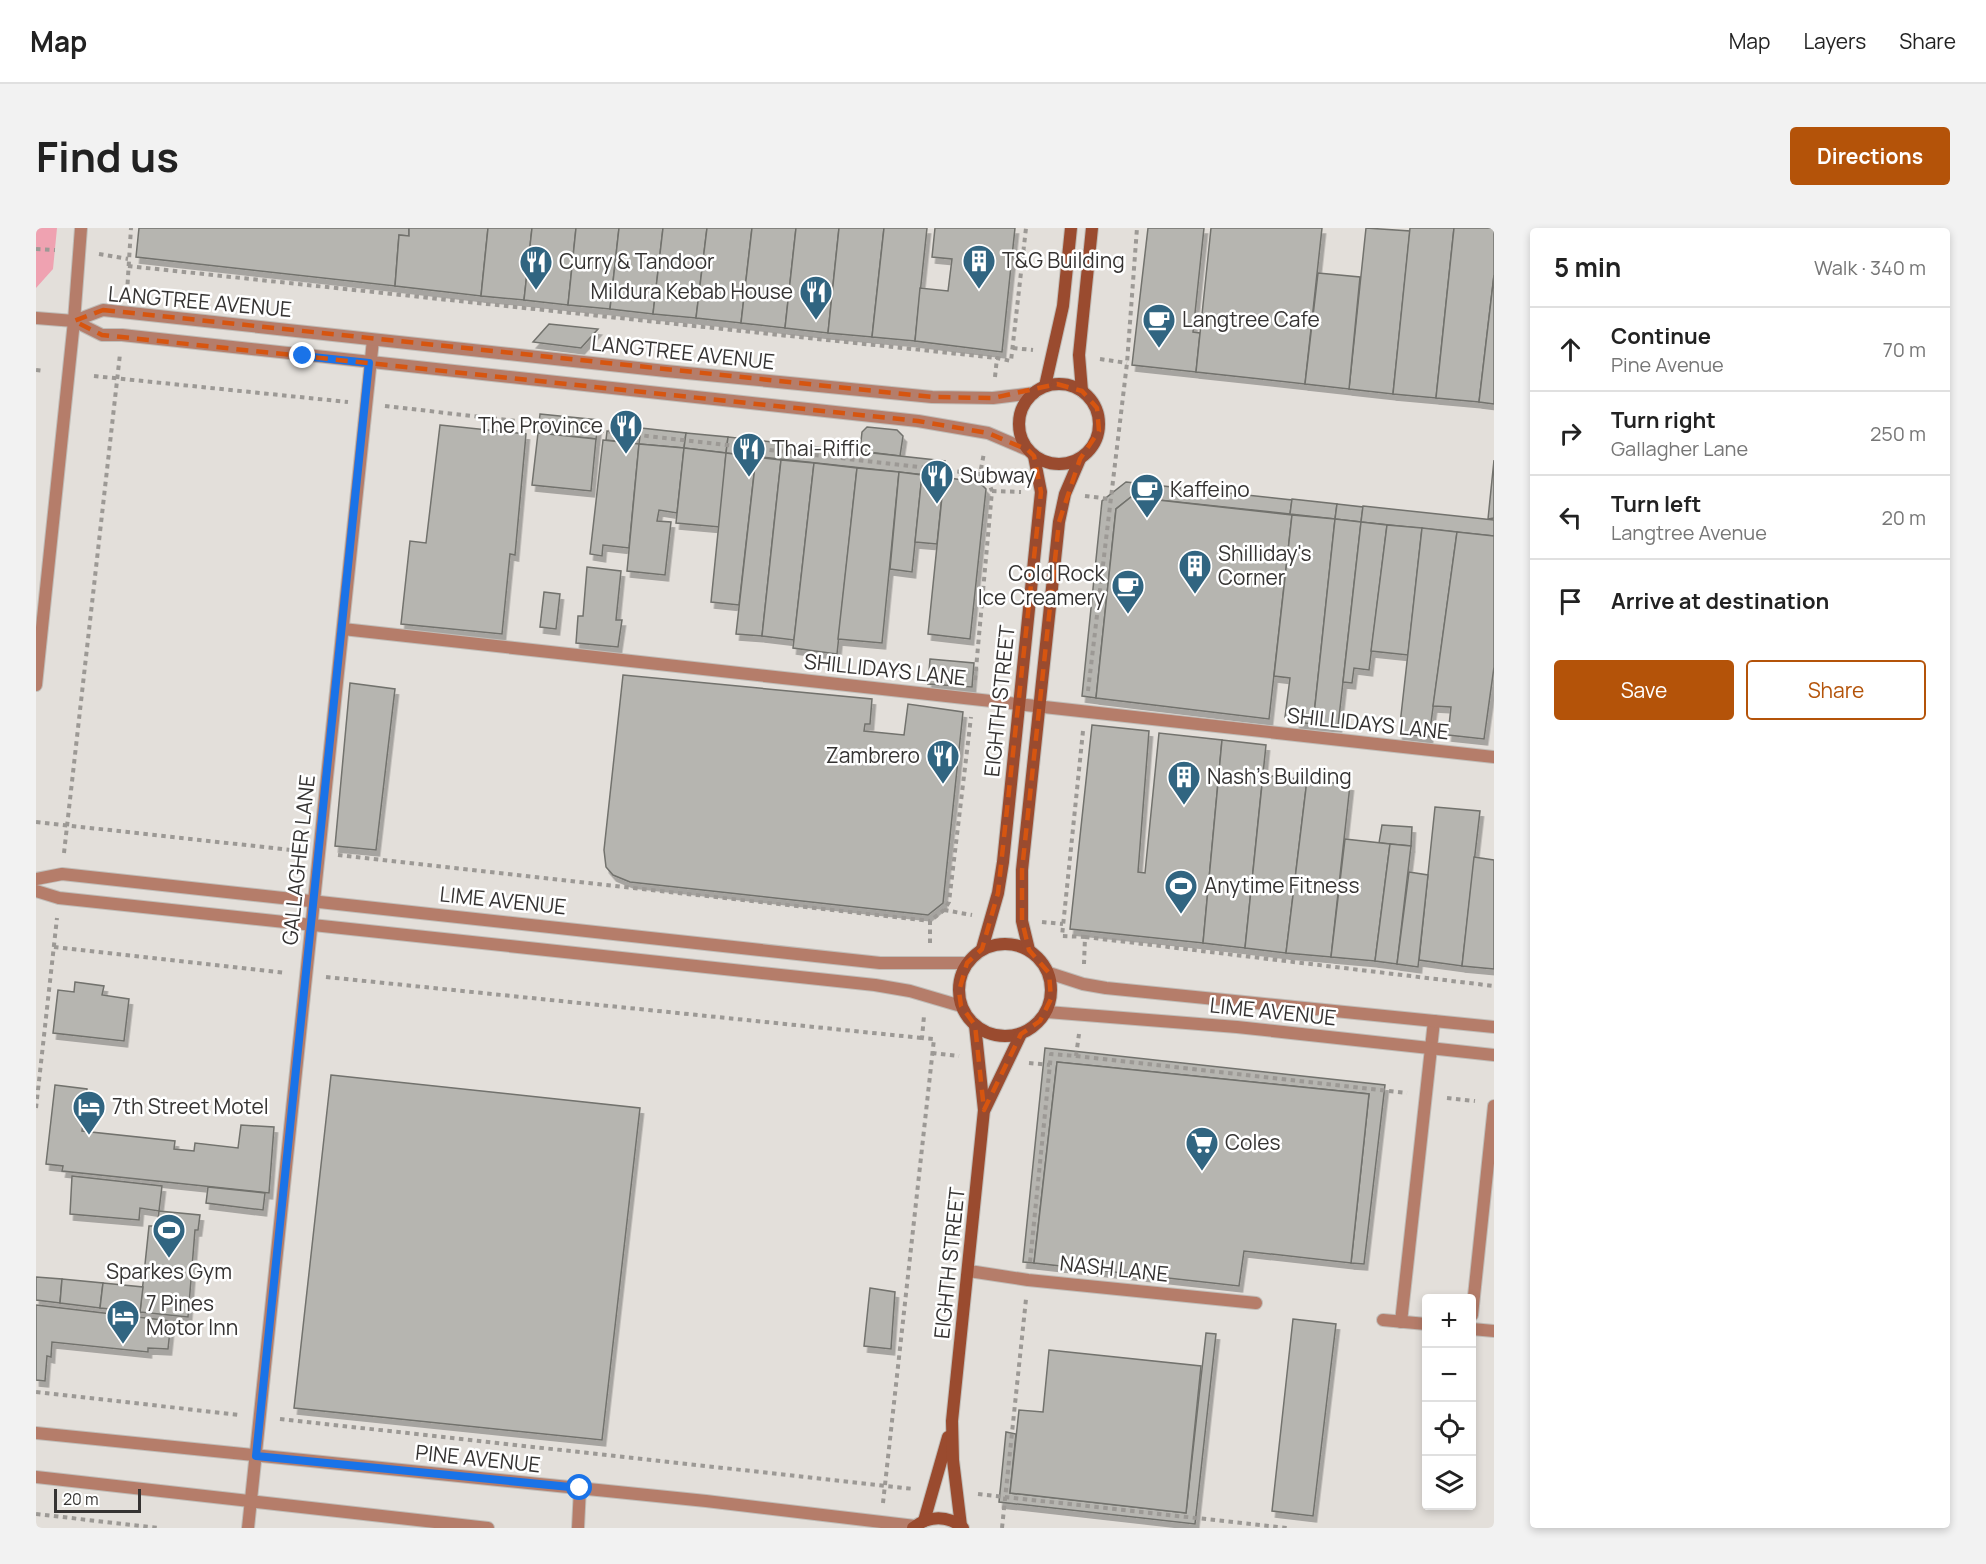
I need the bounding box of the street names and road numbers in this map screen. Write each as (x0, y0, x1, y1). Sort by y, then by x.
street label: LANGTREE AVENUE (107, 279, 293, 323)
street label: LANGTREE AVENUE (590, 328, 776, 376)
street label: EIGHTH STREET (977, 623, 1021, 778)
street label: SHILLIDAYS LANE (803, 647, 968, 691)
street label: SHILLIDAYS LANE (1286, 701, 1451, 745)
street label: GALLAGHER LANE (275, 773, 321, 946)
street label: LIME AVENUE (438, 879, 568, 921)
street label: LIME AVENUE (1208, 990, 1338, 1032)
street label: EIGHTH STREET (927, 1185, 971, 1340)
street label: NASH LANE (1058, 1248, 1170, 1288)
street label: PINE AVENUE (414, 1438, 542, 1478)

